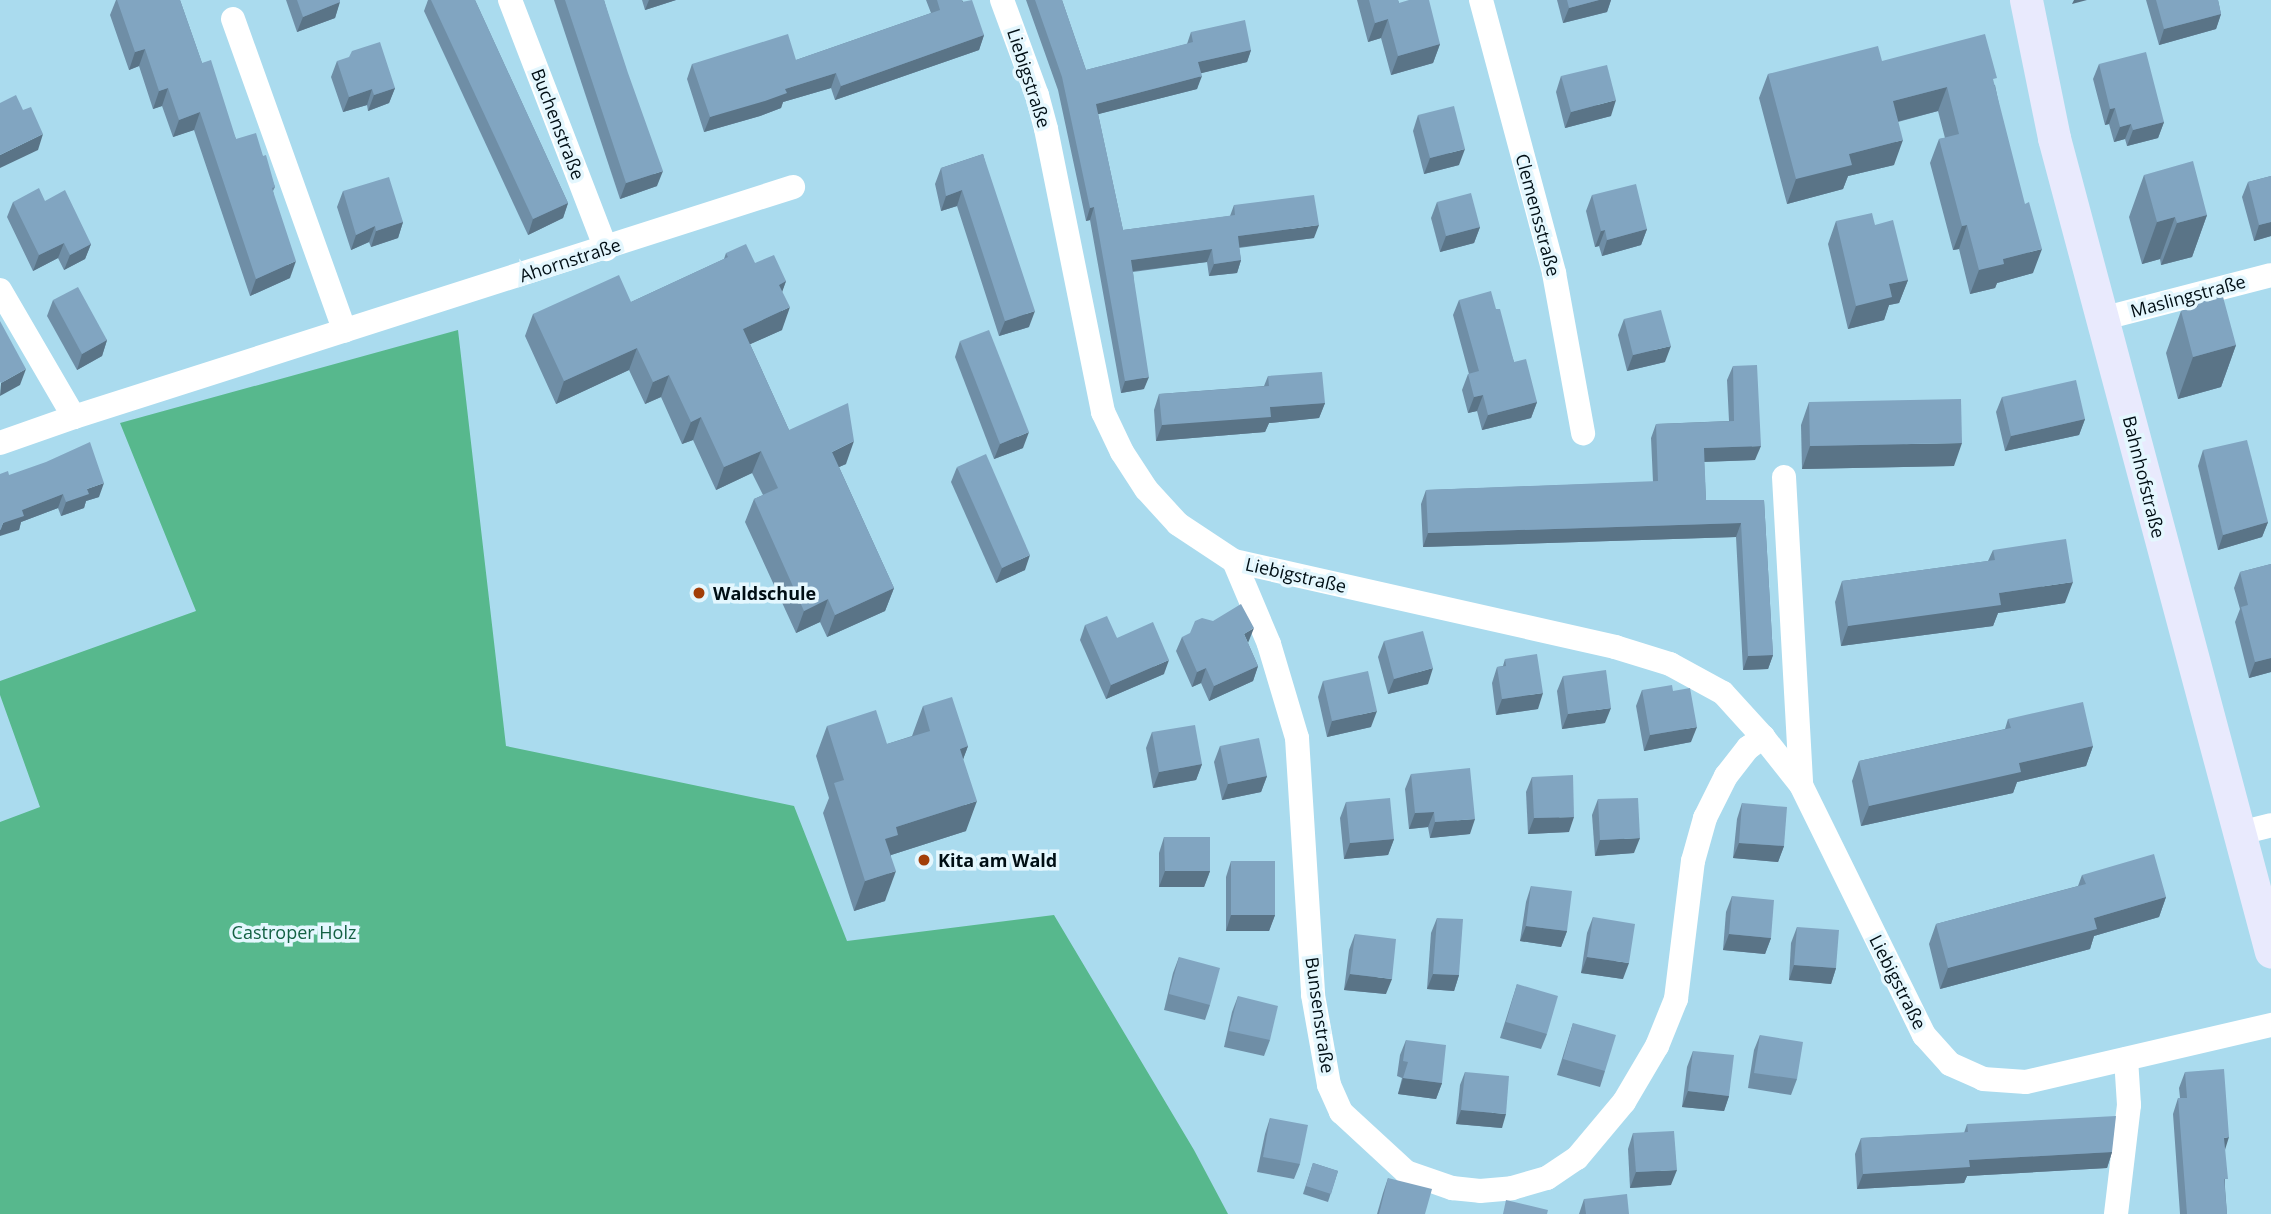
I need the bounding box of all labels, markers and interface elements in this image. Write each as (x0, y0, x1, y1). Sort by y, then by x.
street label: Liebigstraße (1003, 26, 1055, 130)
street label: Buchenstraße (527, 65, 589, 183)
street label: Clemensstraße (1511, 151, 1565, 279)
street label: Ahornstraße (517, 233, 623, 287)
street label: Maslingstraße (2128, 270, 2248, 322)
street label: Bahnhofstraße (2118, 414, 2170, 540)
street label: Liebigstraße (1243, 553, 1349, 597)
place label: Waldschule (713, 582, 816, 604)
marker: Waldschule (691, 585, 707, 601)
place label: Kita am Wald (938, 849, 1057, 871)
marker: Kita am Wald (916, 852, 932, 868)
park label: Castroper Holz (232, 921, 356, 943)
street label: Liebigstraße (1865, 931, 1931, 1033)
street label: Bunsenstraße (1301, 956, 1339, 1074)

